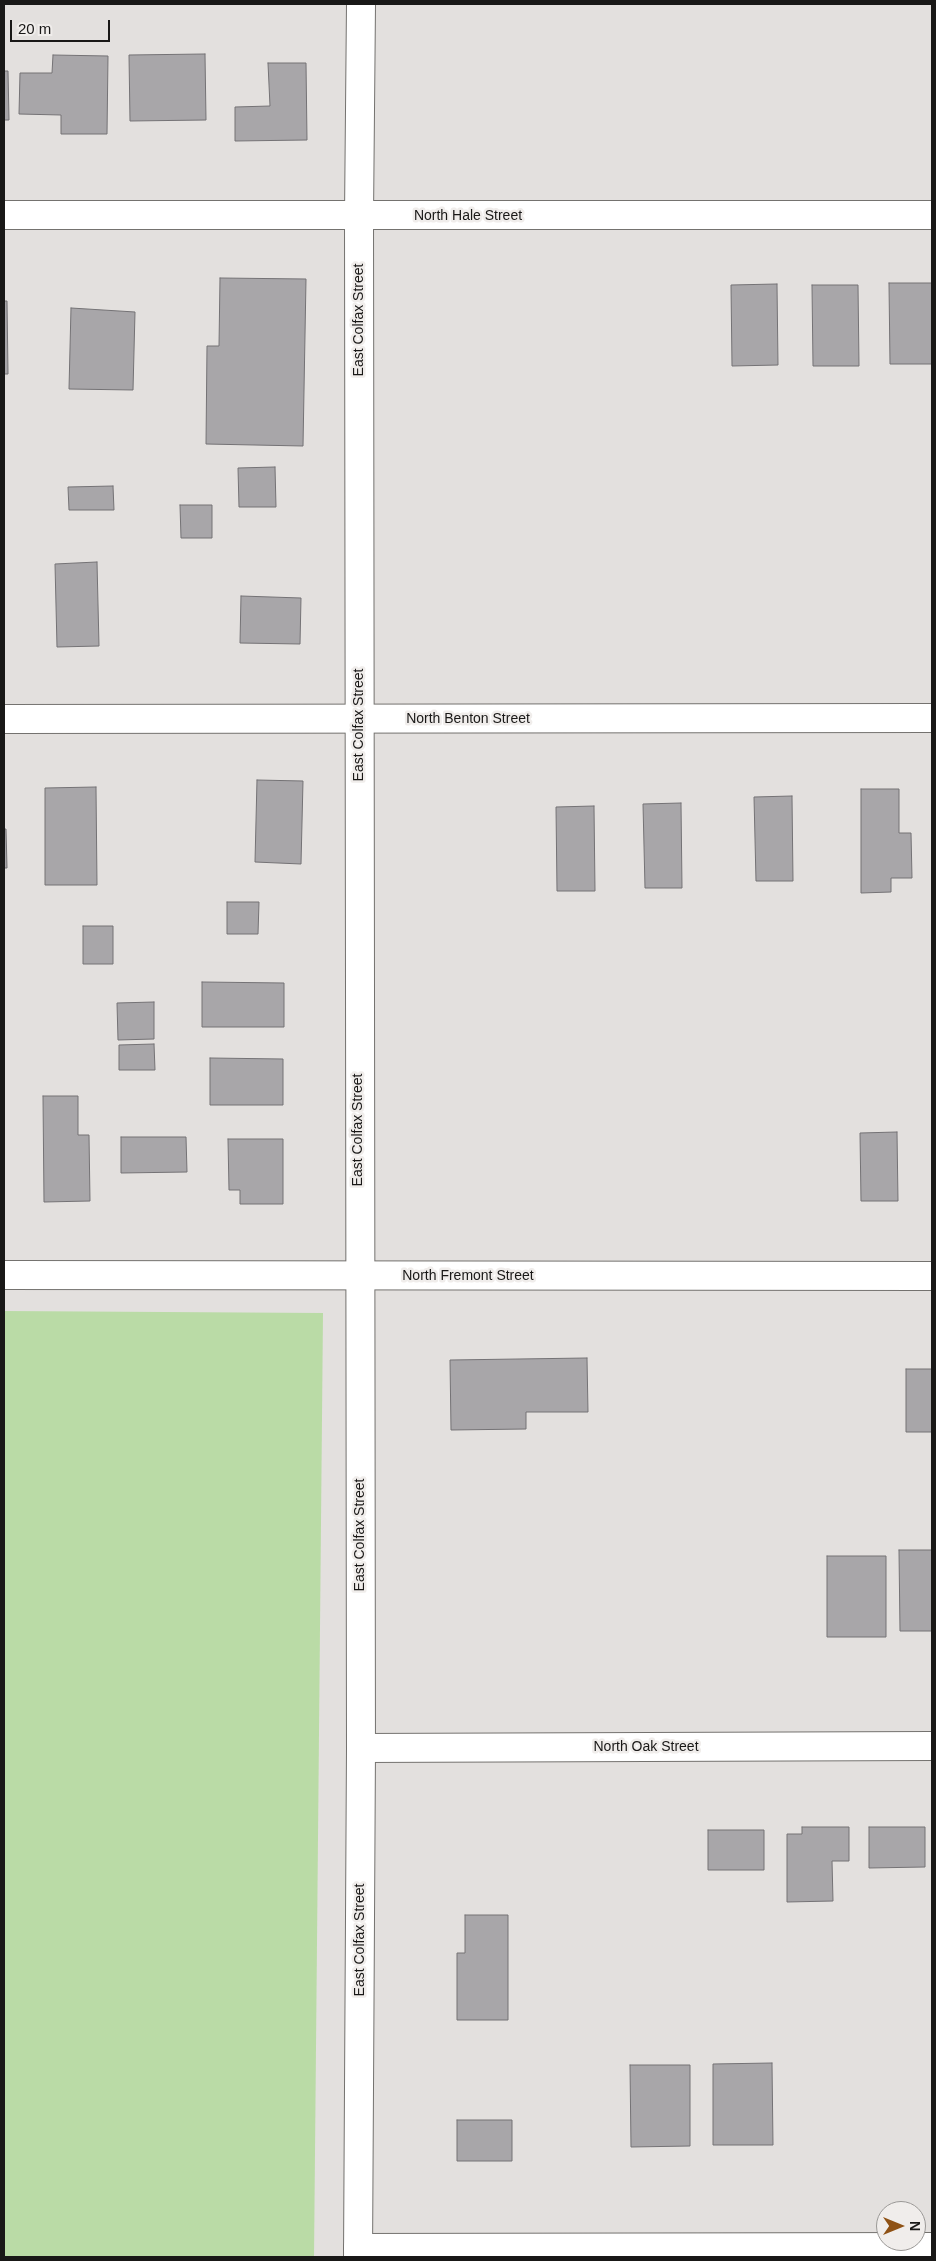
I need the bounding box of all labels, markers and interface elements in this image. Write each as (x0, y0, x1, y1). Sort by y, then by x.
scale bar (12, 10, 112, 42)
text: 20 m (18, 20, 51, 37)
street label: North Hale Street (414, 208, 522, 224)
street label: East Colfax Street (351, 264, 367, 376)
street label: East Colfax Street (351, 669, 367, 781)
street label: North Benton Street (406, 711, 530, 727)
street label: East Colfax Street (350, 1074, 366, 1186)
street label: North Fremont Street (402, 1268, 534, 1284)
street label: East Colfax Street (352, 1479, 368, 1591)
street label: North Oak Street (593, 1739, 699, 1755)
street label: East Colfax Street (352, 1884, 368, 1996)
north arrow (876, 2201, 926, 2251)
text: N (907, 2221, 923, 2231)

